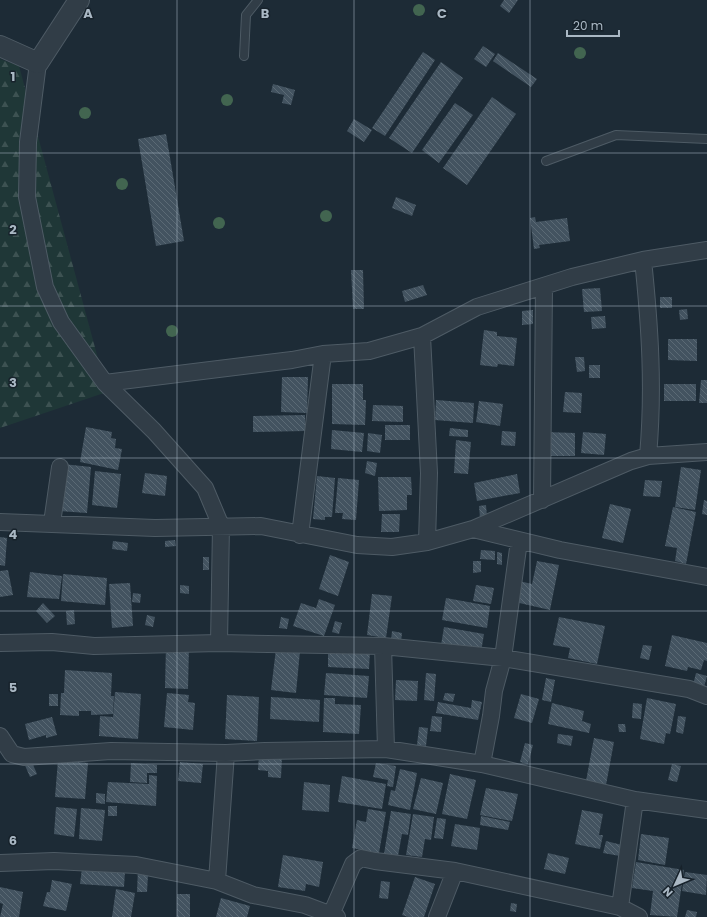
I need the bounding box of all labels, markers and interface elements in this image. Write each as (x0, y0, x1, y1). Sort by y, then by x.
text: A (83, 4, 93, 23)
text: B (261, 4, 270, 23)
text: C (437, 4, 447, 23)
scale bar (567, 12, 619, 38)
text: 20 m (573, 17, 603, 34)
text: 1 (11, 67, 15, 86)
text: 2 (9, 220, 17, 239)
text: 3 (9, 373, 17, 392)
text: 4 (9, 525, 18, 544)
text: 5 (9, 678, 17, 697)
text: 6 (9, 831, 17, 850)
north arrow (655, 865, 695, 905)
text: N (659, 883, 676, 900)

